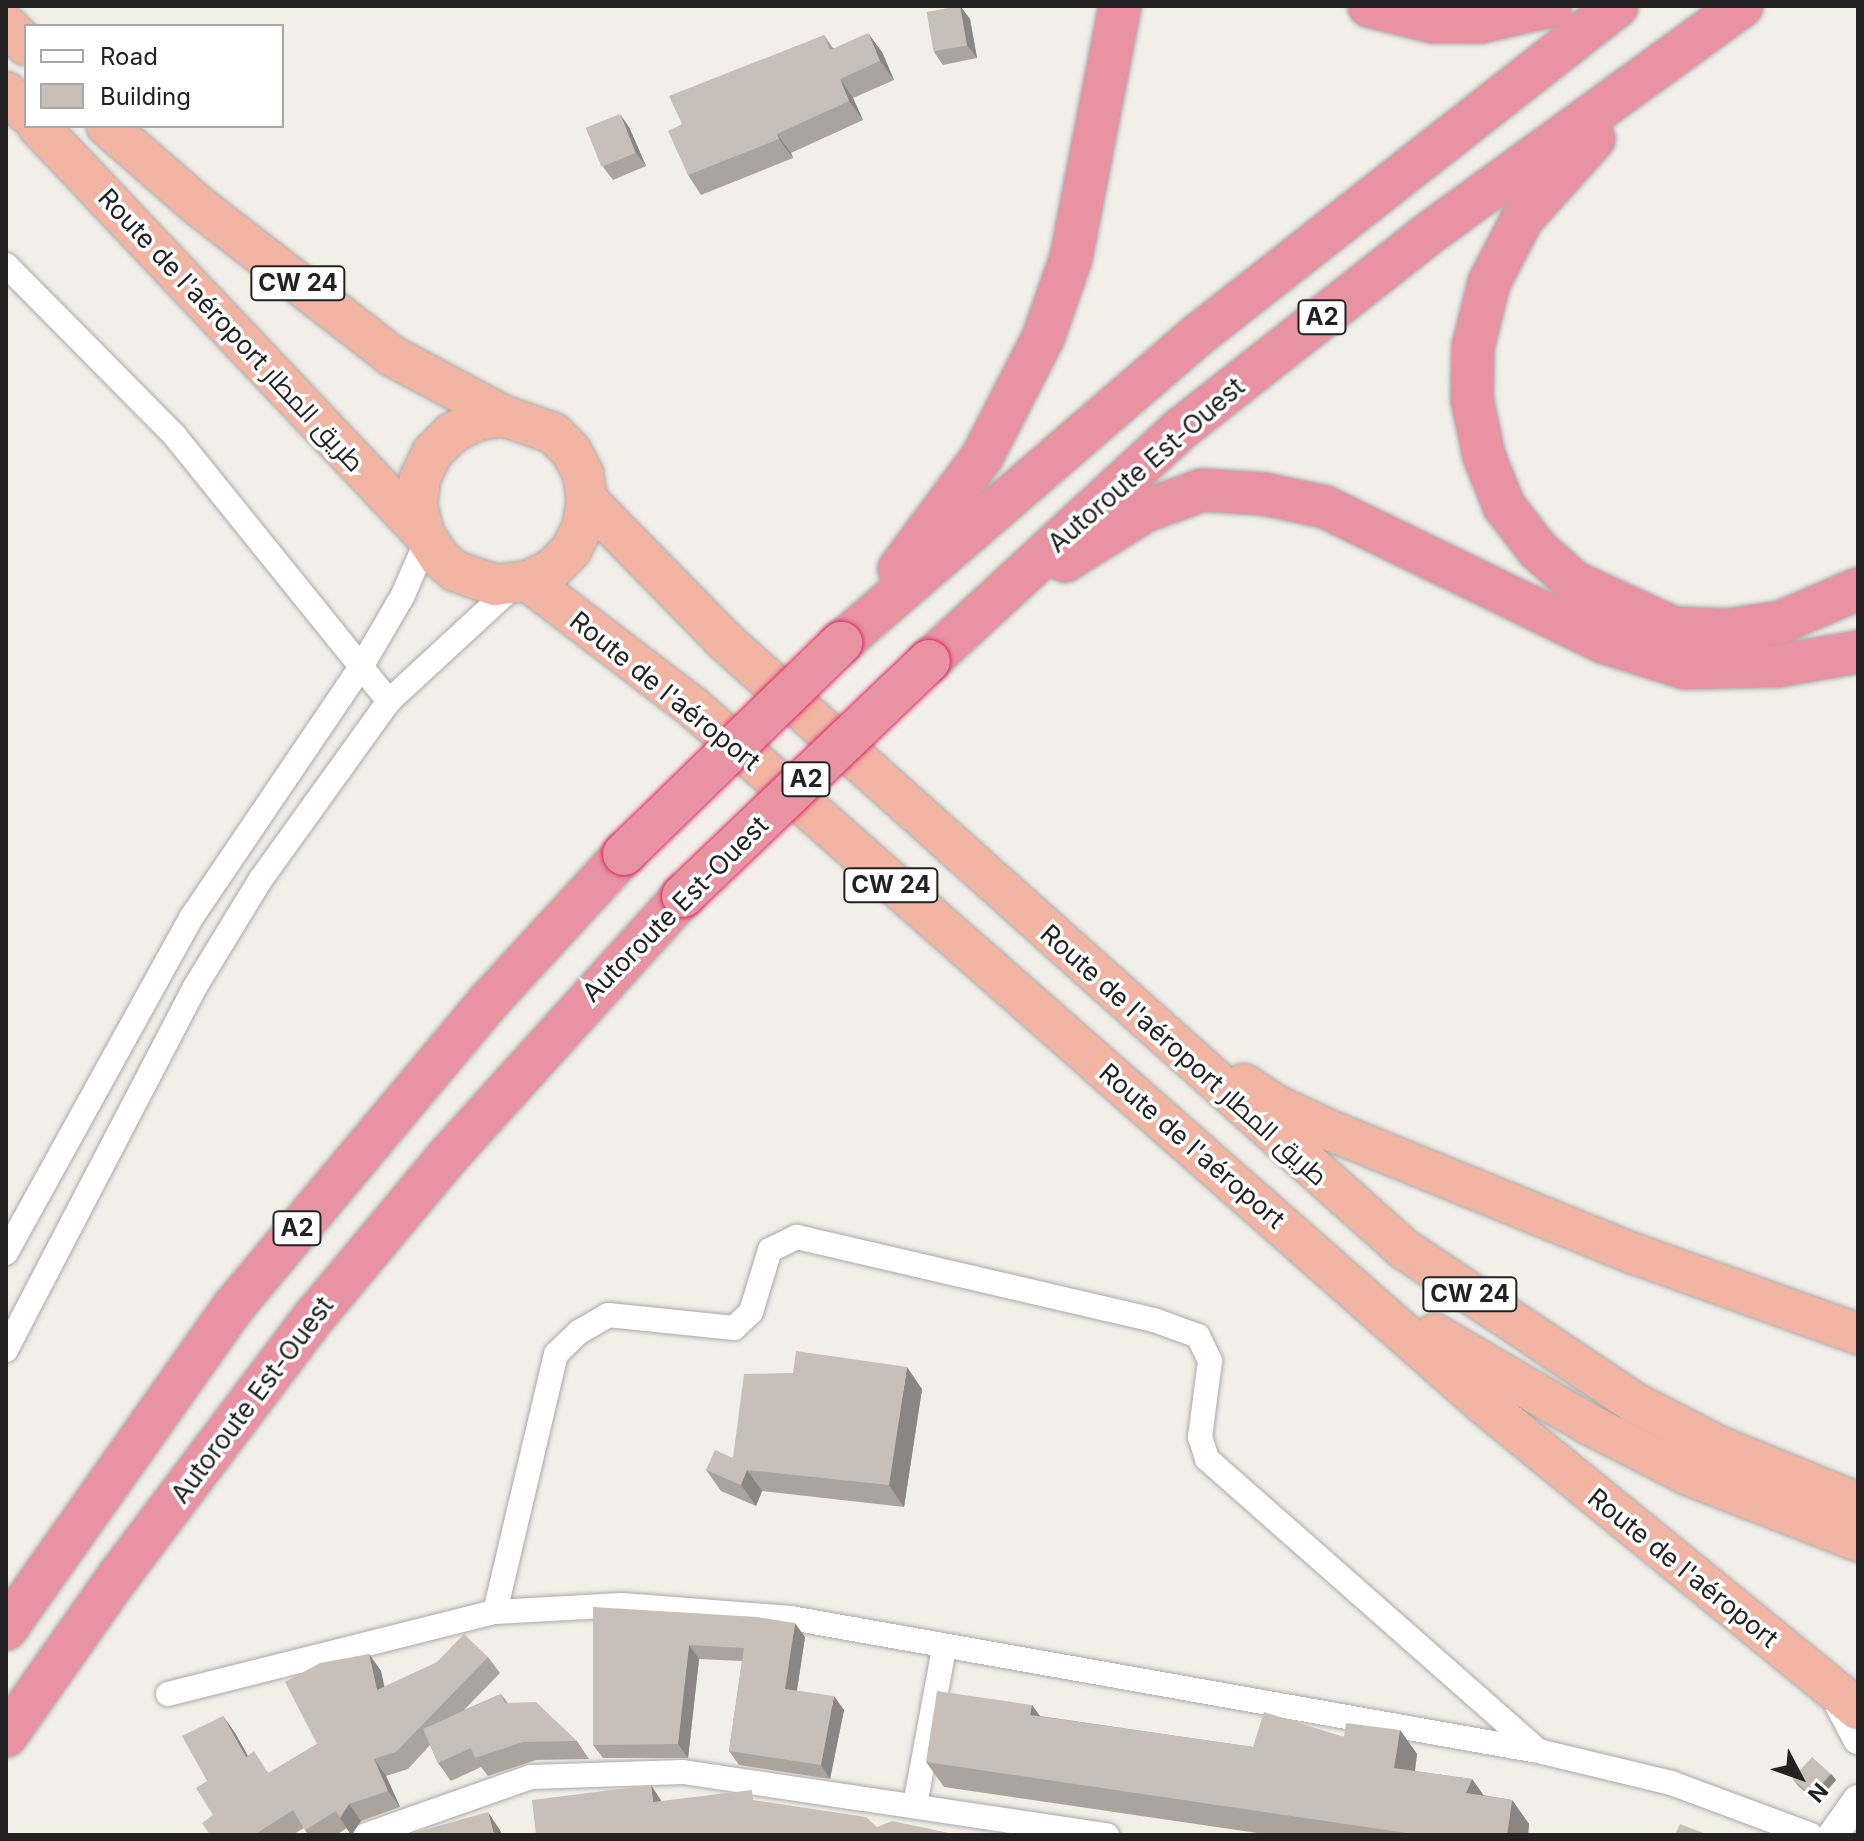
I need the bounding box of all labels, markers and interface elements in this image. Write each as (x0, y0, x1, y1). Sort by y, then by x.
legend (24, 24, 284, 128)
text: Road (100, 42, 158, 71)
text: Building (100, 82, 191, 111)
street label: Route de l'aéroport طريق المطار (92, 182, 370, 478)
road number: CW 24 (250, 263, 346, 303)
road number: A2 (1296, 297, 1348, 337)
street label: Autoroute Est-Ouest (1041, 371, 1251, 559)
street label: Route de l'aéroport (564, 605, 766, 777)
road number: A2 (780, 759, 832, 799)
street label: Autoroute Est-Ouest (576, 810, 774, 1008)
road number: CW 24 (843, 865, 939, 905)
street label: Route de l'aéroport طريق المطار (1034, 918, 1334, 1192)
street label: Route de l'aéroport (1093, 1057, 1291, 1235)
road number: A2 (271, 1208, 323, 1248)
road number: CW 24 (1422, 1274, 1518, 1314)
street label: Autoroute Est-Ouest (164, 1291, 340, 1509)
street label: Route de l'aéroport (1582, 1482, 1784, 1654)
north arrow (1760, 1737, 1840, 1817)
text: N (1803, 1778, 1833, 1808)

